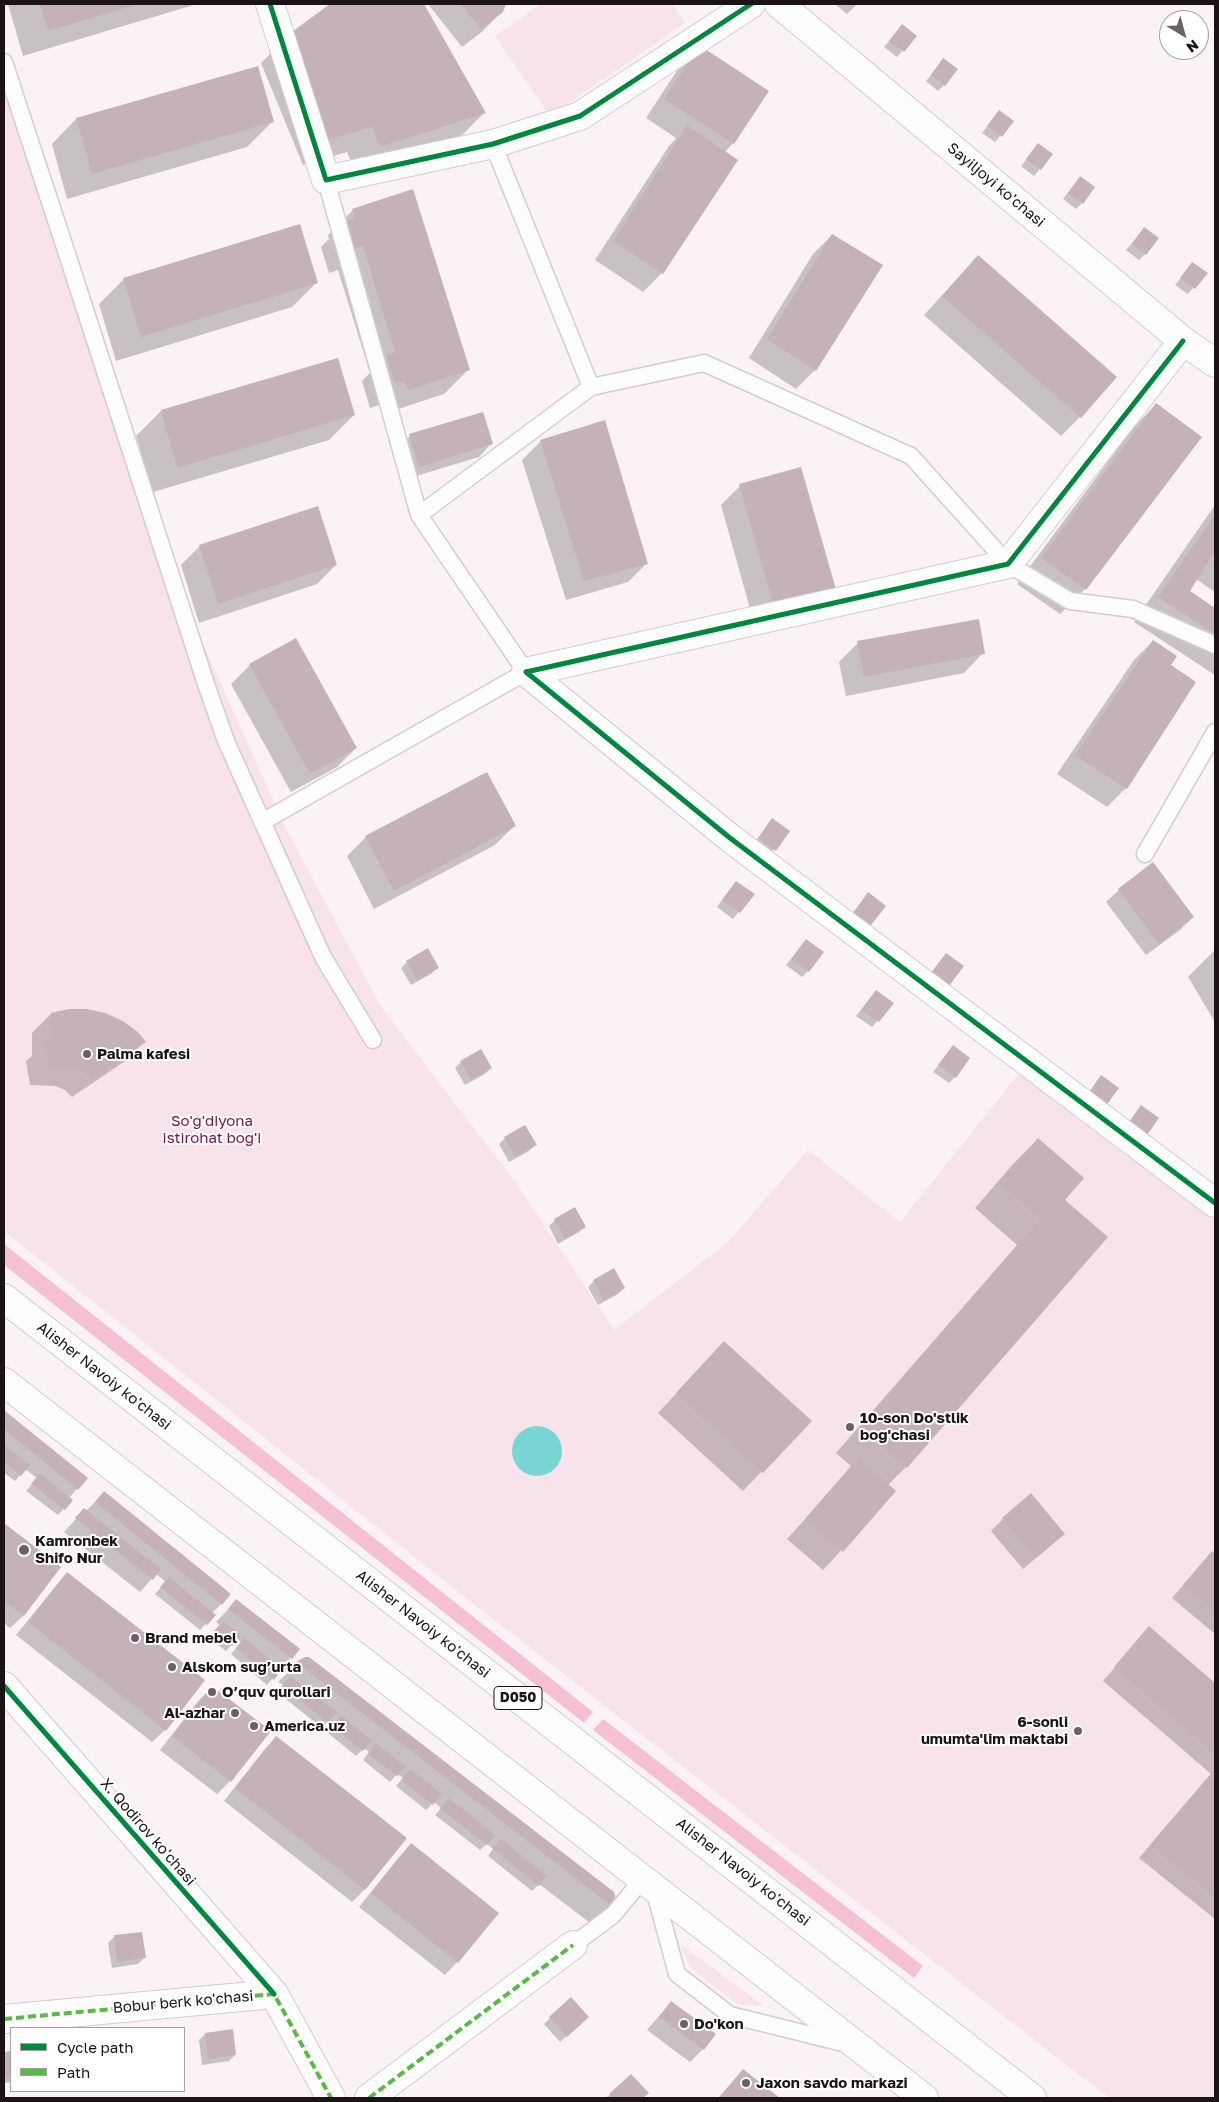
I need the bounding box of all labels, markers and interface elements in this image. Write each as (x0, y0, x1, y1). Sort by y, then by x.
north arrow (1159, 10, 1209, 60)
text: N (1183, 37, 1202, 57)
street label: Sayiljoyi ko'chasi (944, 139, 1048, 231)
place label: Palma kafesi (97, 1045, 190, 1063)
marker: Palma kafesi (81, 1048, 93, 1060)
park label: So'g'diyona istirohat bog'i (163, 1112, 261, 1147)
street label: Alisher Navoiy ko'chasi (33, 1318, 175, 1434)
place label: 10-son Do'stlik bog'chasi (860, 1409, 969, 1444)
marker: 10-son Do'stlik bog'chasi (844, 1421, 856, 1433)
place label: Kamronbek Shifo Nur (35, 1532, 118, 1567)
marker: Kamronbek Shifo Nur (17, 1543, 31, 1557)
street label: Alisher Navoiy ko'chasi (352, 1566, 494, 1682)
place label: Brand mebel (145, 1629, 237, 1647)
marker: Brand mebel (129, 1632, 141, 1644)
place label: Alskom sug’urta (182, 1658, 301, 1676)
marker: Alskom sug’urta (166, 1661, 178, 1673)
place label: O’quv qurollari (222, 1683, 331, 1701)
marker: O’quv qurollari (206, 1686, 218, 1698)
road number: D050 (494, 1686, 542, 1710)
place label: Al-azhar (164, 1704, 225, 1722)
marker: Al-azhar (229, 1707, 241, 1719)
place label: 6-sonli umumta'lim maktabi (921, 1713, 1068, 1748)
place label: America.uz (264, 1717, 345, 1735)
marker: America.uz (248, 1720, 260, 1732)
marker: 6-sonli umumta'lim maktabi (1072, 1725, 1084, 1737)
street label: X. Qodirov ko'chasi (97, 1775, 199, 1889)
street label: Alisher Navoiy ko'chasi (672, 1814, 814, 1930)
street label: Bobur berk ko'chasi (112, 1987, 254, 2017)
place label: Do'kon (694, 2015, 744, 2033)
marker: Do'kon (678, 2018, 690, 2030)
legend (10, 2027, 185, 2092)
text: Cycle path (57, 2038, 133, 2056)
text: Path (57, 2063, 90, 2081)
place label: Jaxon savdo markazi (756, 2074, 908, 2092)
marker: Jaxon savdo markazi (740, 2077, 752, 2089)

